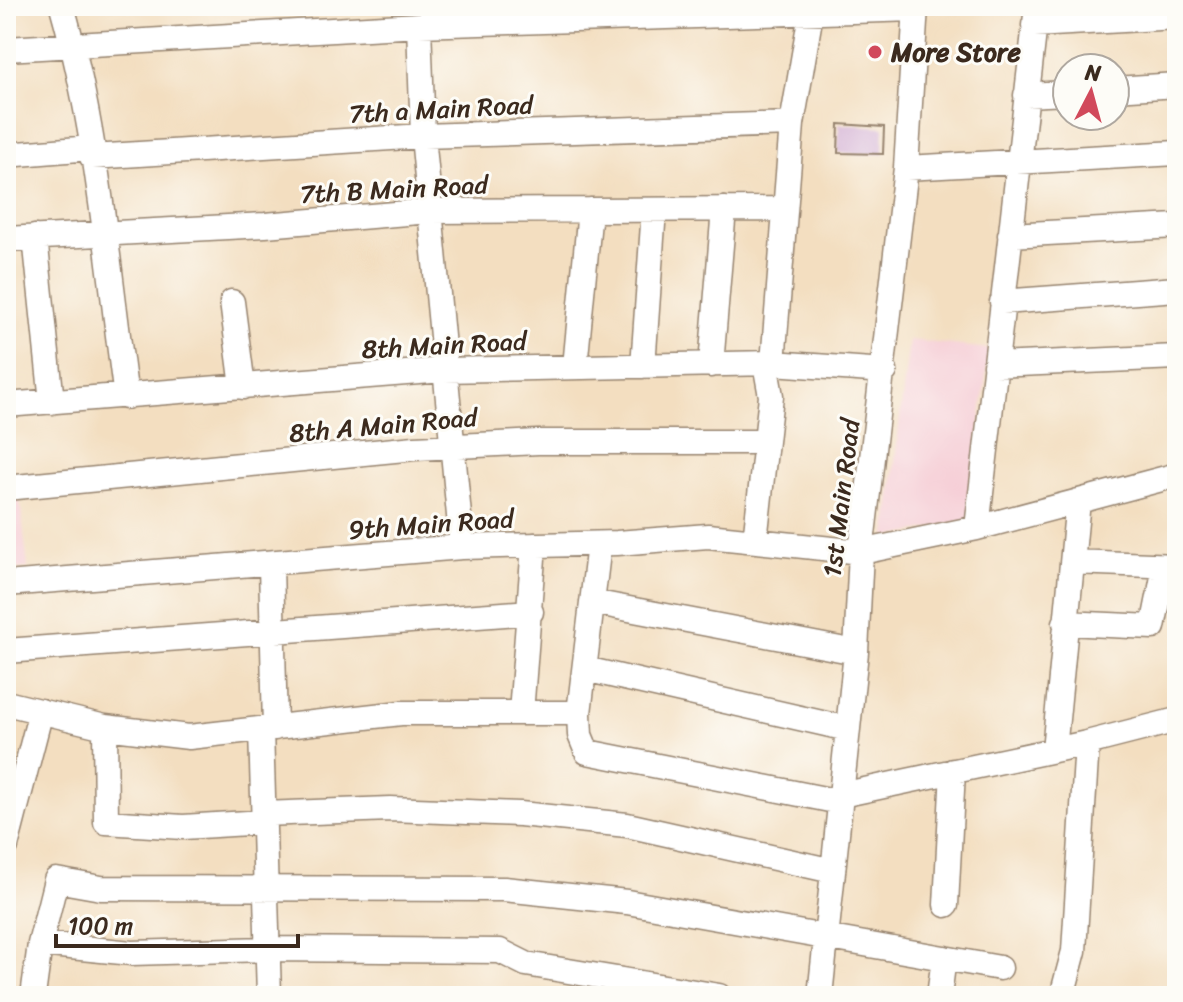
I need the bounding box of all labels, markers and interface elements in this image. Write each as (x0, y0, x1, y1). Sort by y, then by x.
place label: More Store (890, 29, 1021, 75)
marker: More Store (866, 43, 884, 61)
north arrow (1051, 52, 1131, 132)
text: N (1082, 52, 1103, 93)
street label: 7th a Main Road (348, 81, 537, 137)
street label: 7th B Main Road (299, 161, 491, 217)
street label: 8th Main Road (360, 318, 530, 372)
street label: 8th A Main Road (287, 394, 481, 456)
street label: 1st Main Road (808, 414, 874, 580)
street label: 9th Main Road (347, 495, 517, 553)
scale bar (56, 898, 298, 948)
text: 100 m (68, 905, 133, 947)

